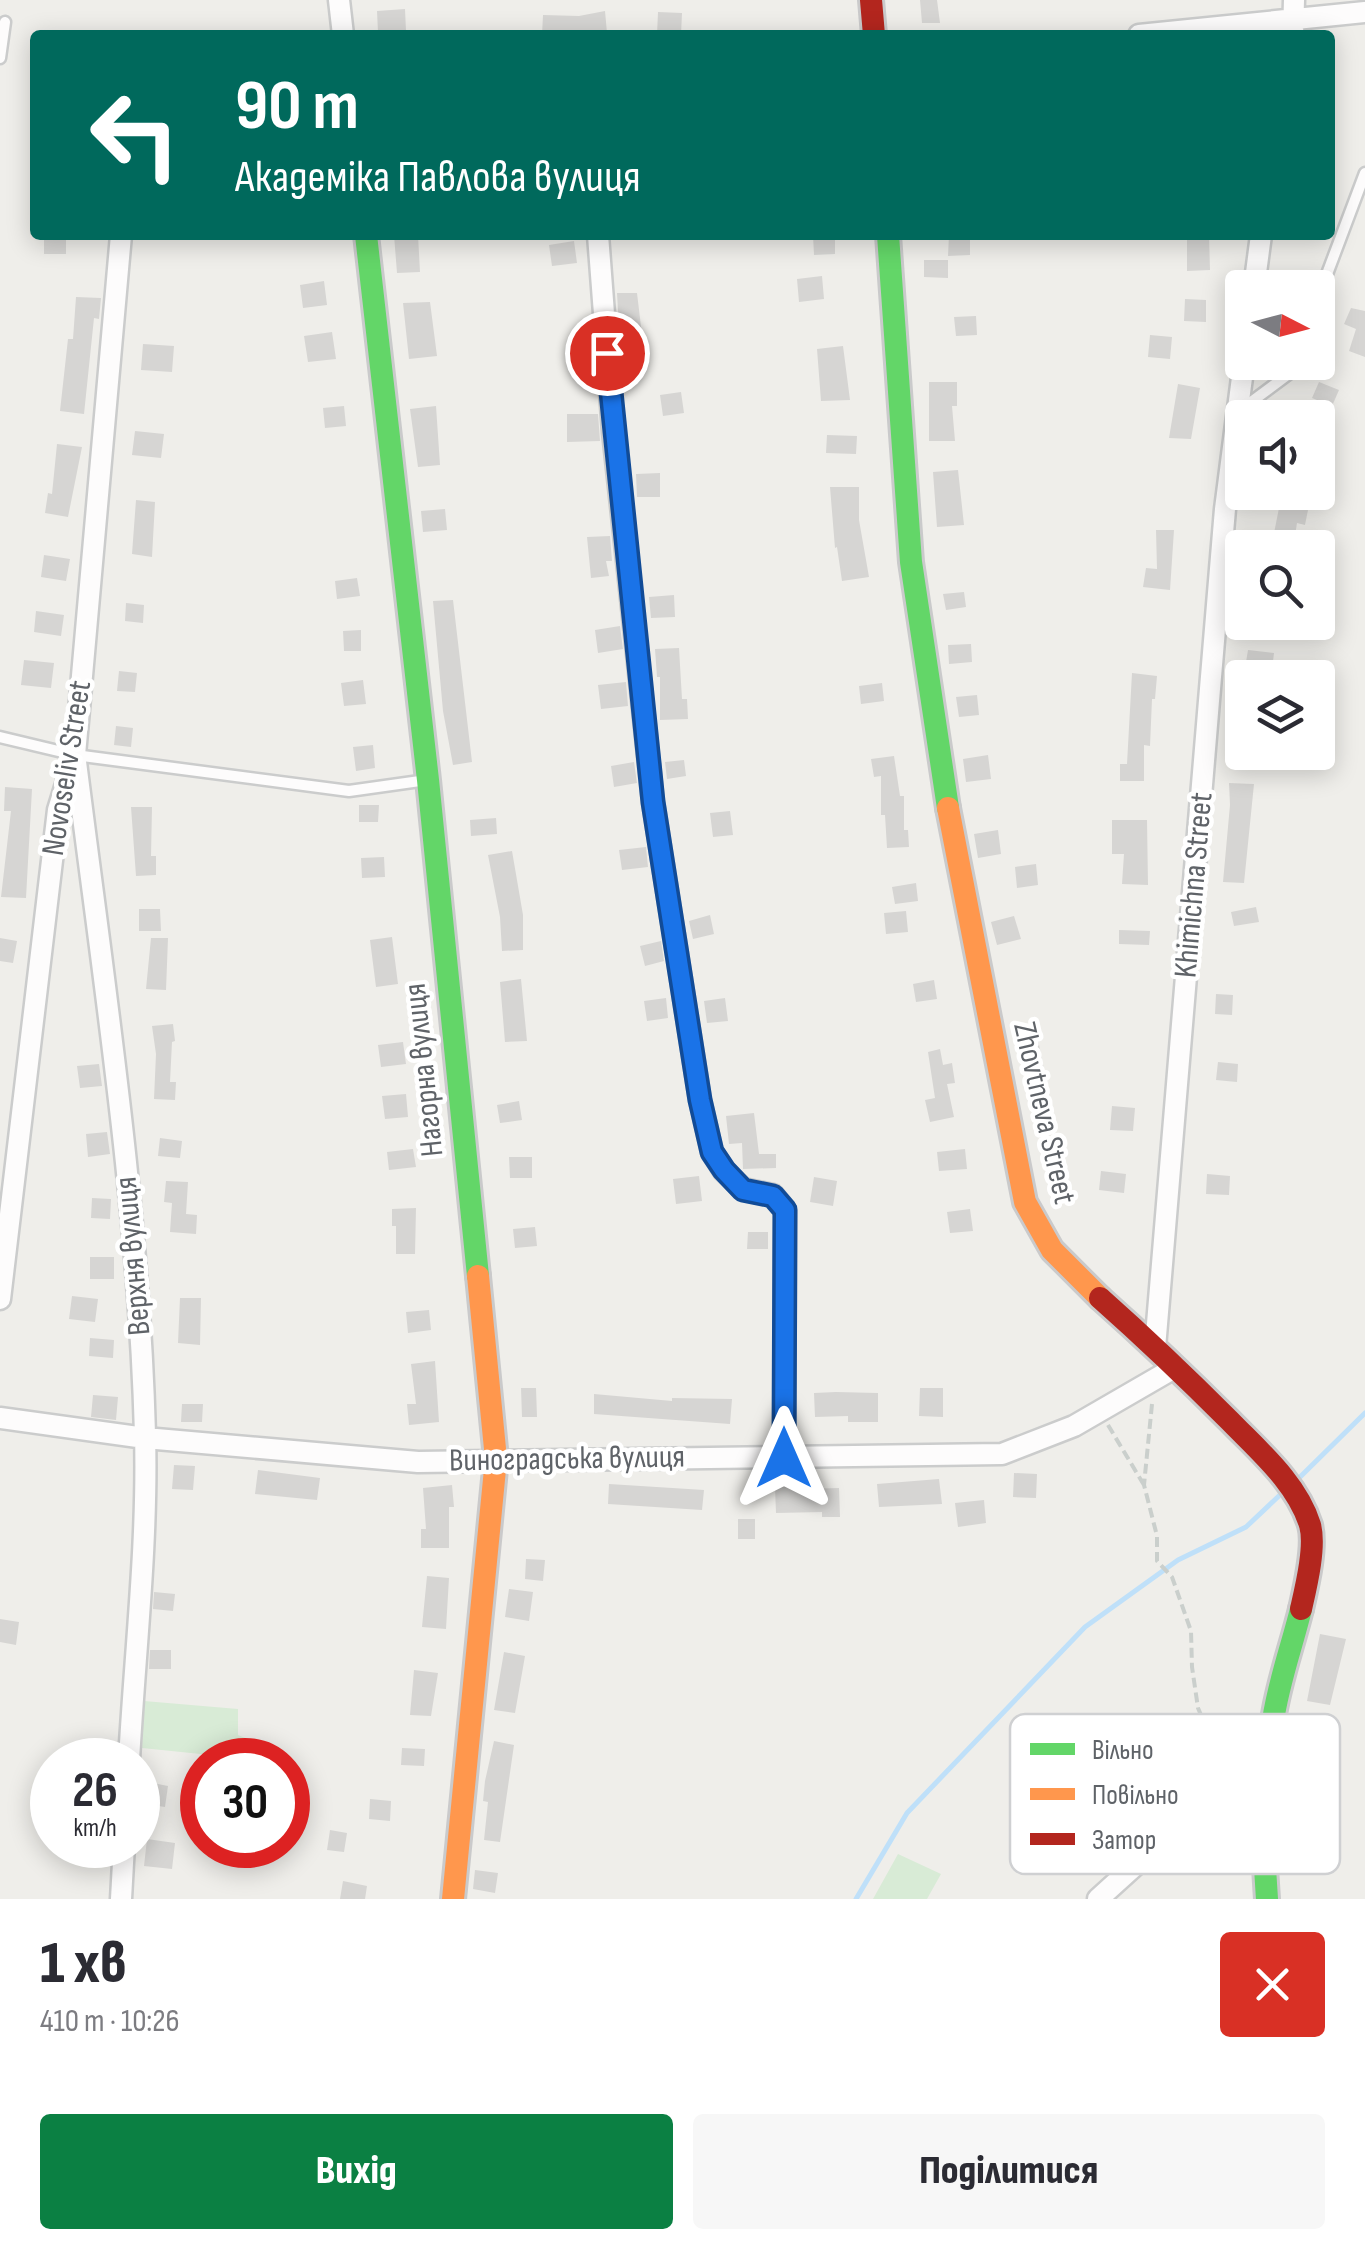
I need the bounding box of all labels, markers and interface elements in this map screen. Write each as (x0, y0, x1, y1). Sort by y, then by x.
text: 90 m (235, 65, 359, 149)
icon: left (70, 70, 200, 200)
text: Академіка Павлова вулиця (235, 150, 641, 205)
north arrow (1225, 270, 1335, 380)
map controls (1225, 270, 1335, 770)
pin (565, 311, 650, 396)
icon: arrive (580, 326, 635, 381)
button: sound (1225, 400, 1335, 510)
button: search (1225, 530, 1335, 640)
button: layers (1225, 660, 1335, 770)
street label: Novoseliv Street (34, 678, 100, 858)
street label: Khimichna Street (1166, 791, 1222, 979)
street label: Нагорна вулиця (396, 982, 452, 1158)
street label: Zhovtneva Street (1004, 1018, 1084, 1208)
street label: Верхня вулиця (107, 1175, 159, 1337)
position arrow (732, 1406, 836, 1510)
street label: Виноградська вулиця (449, 1437, 685, 1481)
legend (1010, 1714, 1340, 1874)
text: Вільно (1092, 1734, 1154, 1767)
speed limit sign: 30 (180, 1738, 310, 1868)
text: 26 (72, 1761, 118, 1821)
text: Повільно (1092, 1779, 1179, 1812)
text: km/h (73, 1813, 117, 1844)
text: Затор (1092, 1824, 1156, 1857)
text: 1 хв (40, 1928, 127, 2000)
button: close (1220, 1932, 1325, 2037)
text: 410 m · 10:26 (40, 2002, 179, 2041)
button: Вихід (40, 2114, 673, 2229)
button: Поділитися (693, 2114, 1325, 2229)

